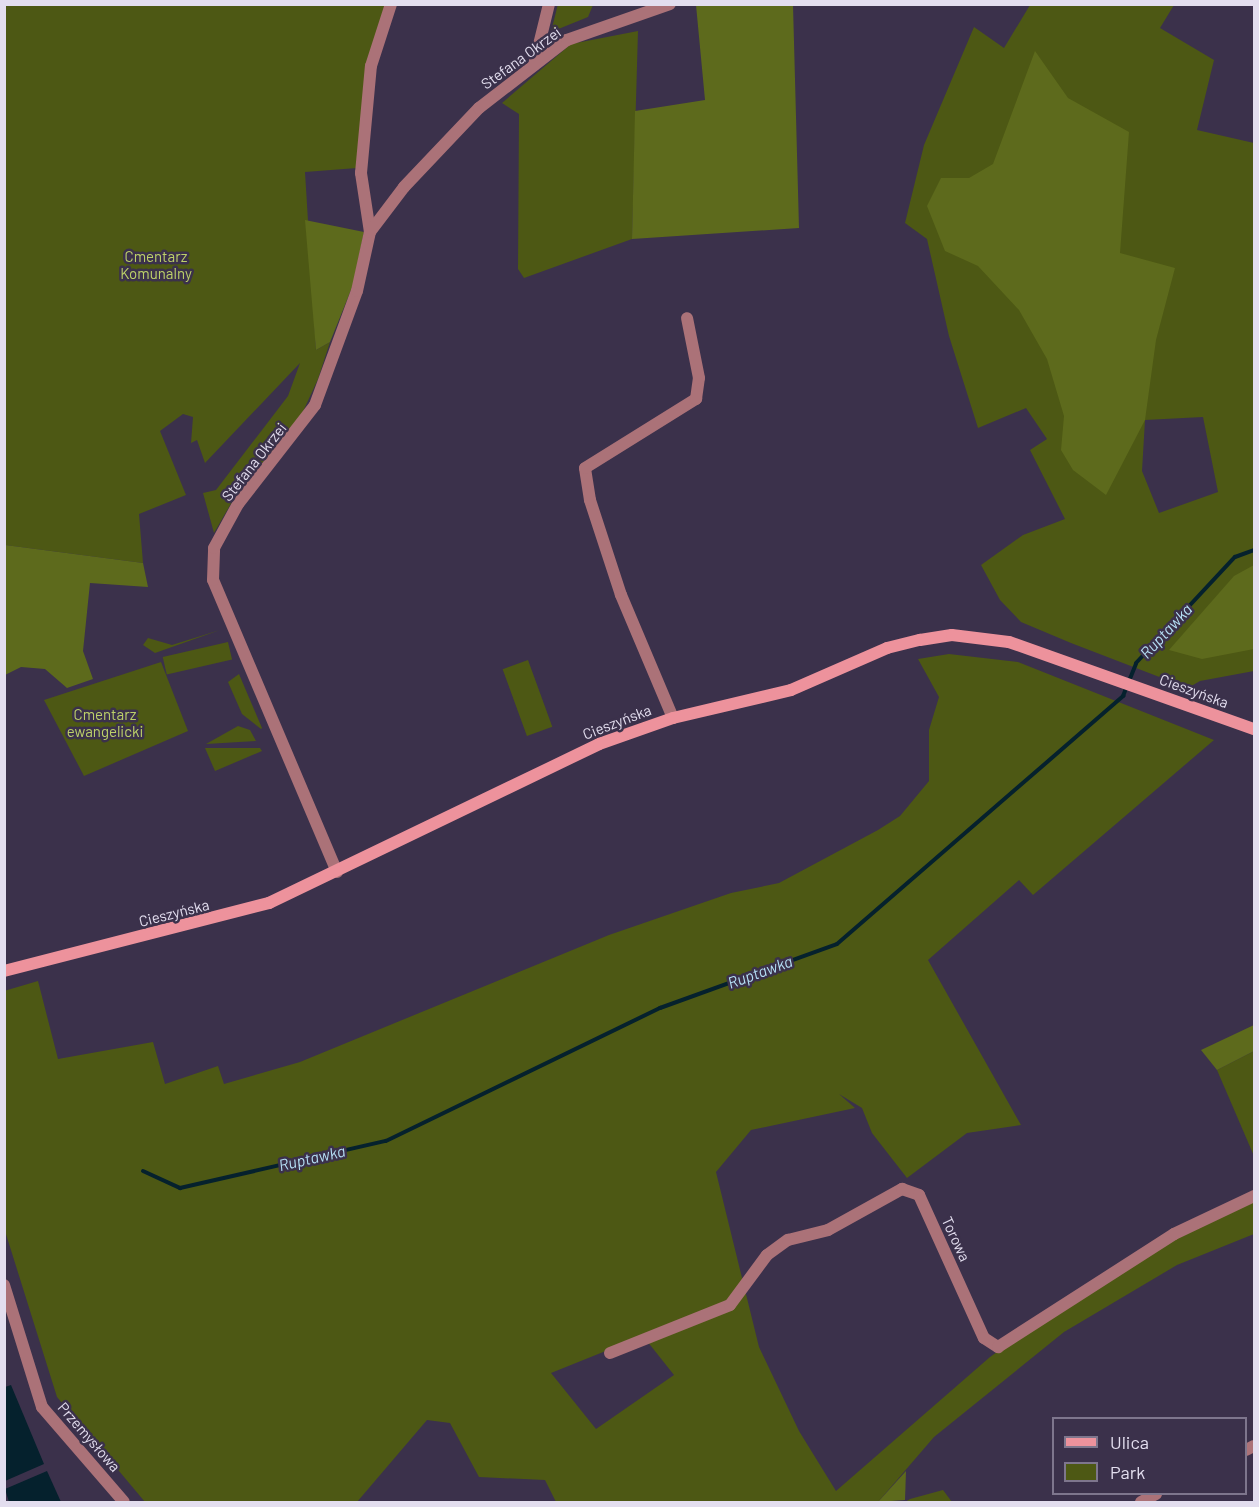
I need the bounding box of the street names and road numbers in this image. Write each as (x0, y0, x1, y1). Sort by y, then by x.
street label: Stefana Okrzei (478, 23, 564, 93)
street label: Stefana Okrzei (218, 419, 290, 505)
street label: Cieszyńska (1157, 670, 1231, 712)
street label: Cieszyńska (580, 701, 654, 743)
street label: Cieszyńska (137, 896, 211, 930)
street label: Torowa (938, 1214, 974, 1264)
street label: Przemysłowa (54, 1399, 124, 1475)

